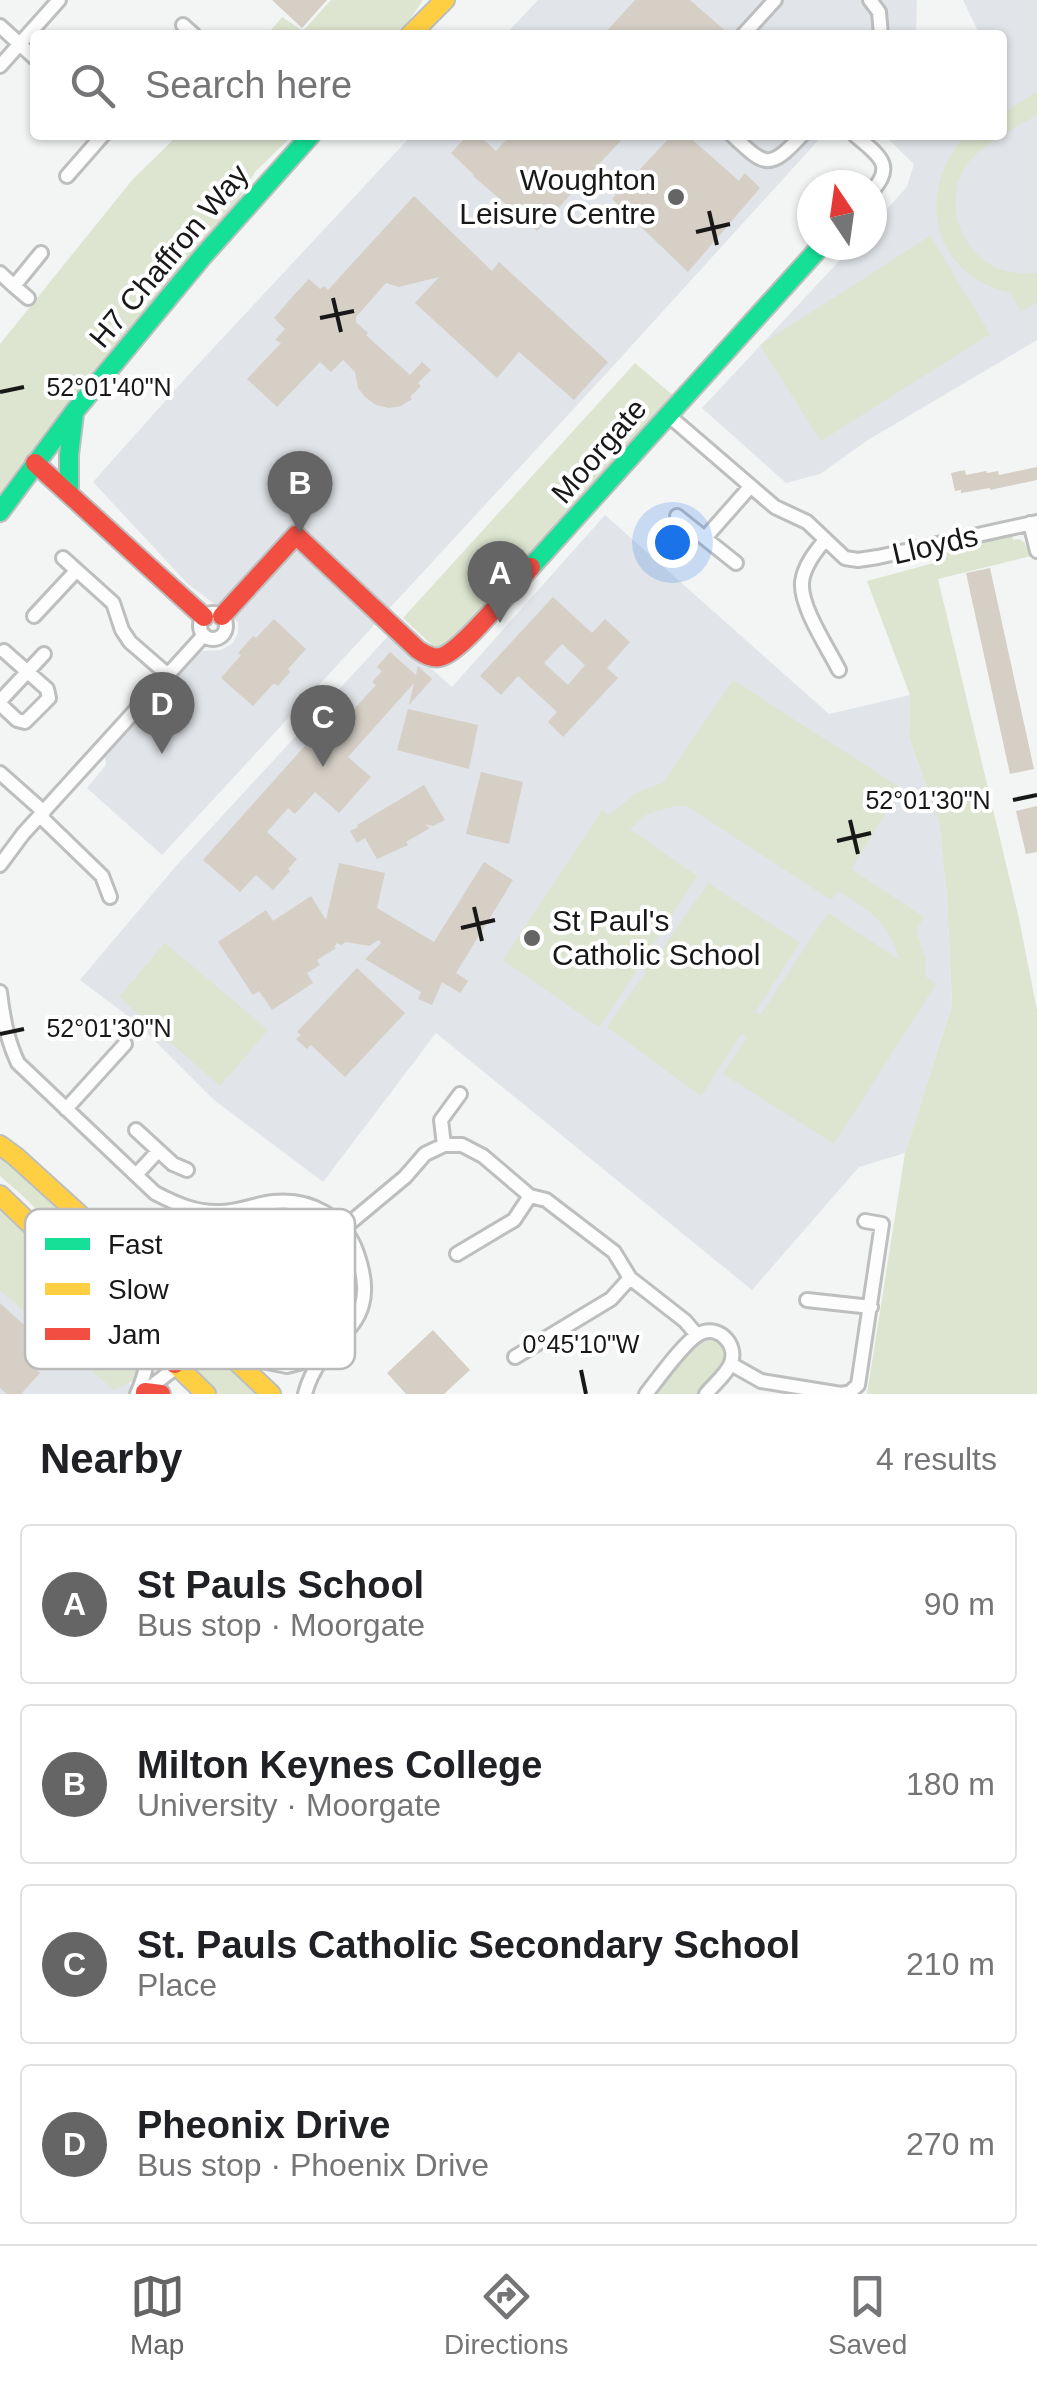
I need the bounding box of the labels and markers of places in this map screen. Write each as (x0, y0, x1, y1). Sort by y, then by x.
place label: Woughton Leisure Centre (459, 163, 656, 230)
marker: Woughton Leisure Centre (665, 186, 687, 208)
pin: B (268, 450, 332, 533)
pin: A (468, 540, 532, 623)
pin: D (130, 672, 194, 754)
pin: C (290, 684, 356, 767)
place label: St Paul's Catholic School (552, 904, 760, 971)
marker: St Paul's Catholic School (521, 927, 543, 949)

